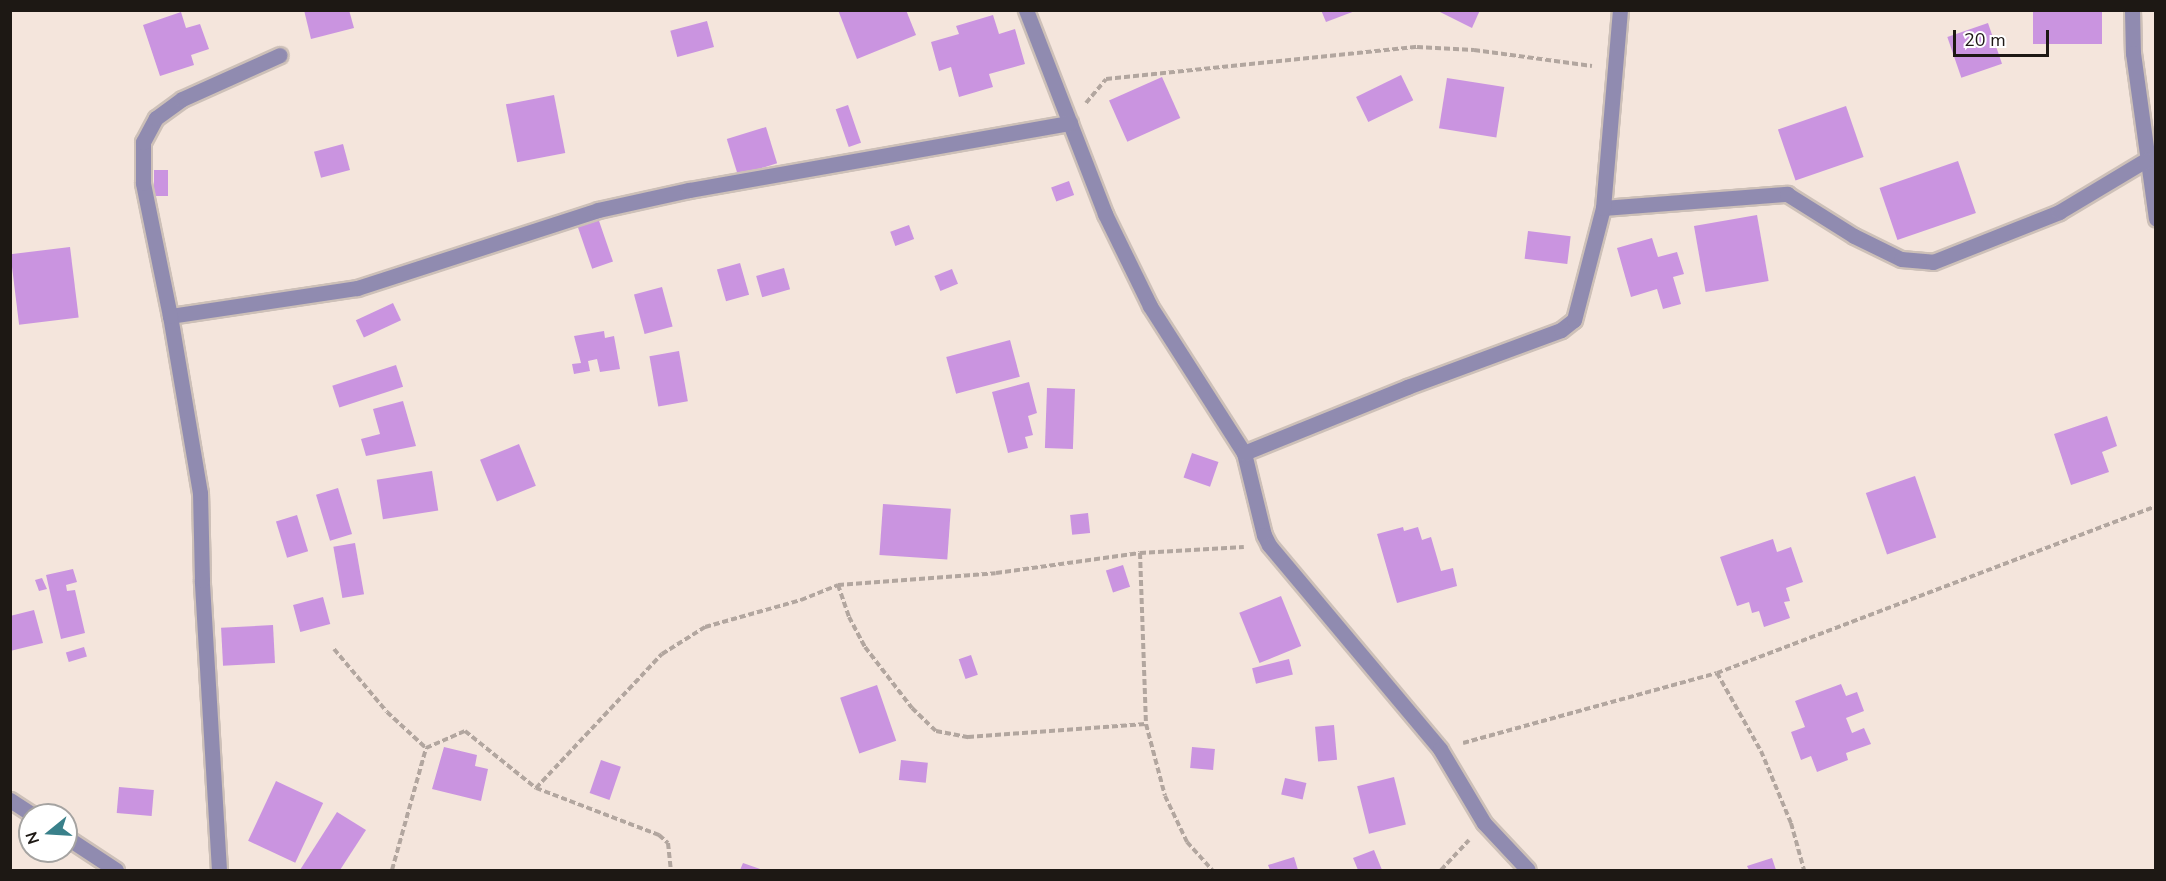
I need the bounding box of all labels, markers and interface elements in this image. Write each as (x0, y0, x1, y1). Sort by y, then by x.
scale bar (1956, 18, 2052, 56)
text: 20 m (1964, 28, 2006, 52)
north arrow (18, 803, 78, 863)
text: N (20, 829, 45, 847)

